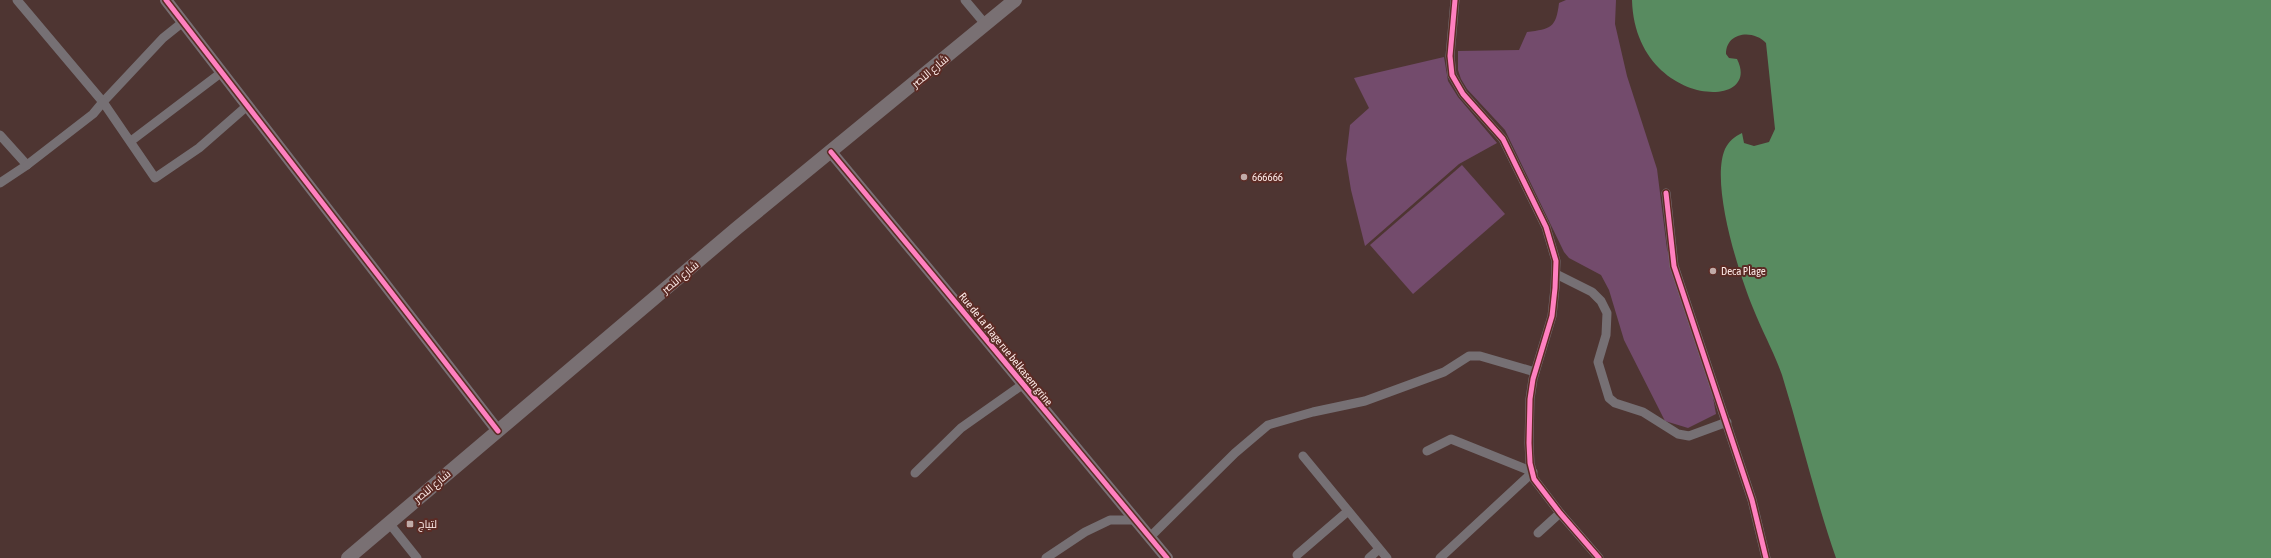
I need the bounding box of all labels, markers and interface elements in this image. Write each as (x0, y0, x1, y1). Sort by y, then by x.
street label: شارع النصر (908, 52, 952, 92)
place label: 666666 (1252, 171, 1283, 183)
marker: 666666 (1239, 172, 1249, 182)
street label: شارع النصر (658, 258, 702, 298)
place label: Deca Plage (1721, 265, 1766, 277)
marker: Deca Plage (1708, 266, 1718, 276)
street label: Rue de La Plage rue belkasem grine (957, 290, 1055, 408)
street label: شارع النصر (410, 467, 454, 507)
place label: لتياج (418, 518, 437, 532)
marker: لتياج (405, 519, 415, 529)

